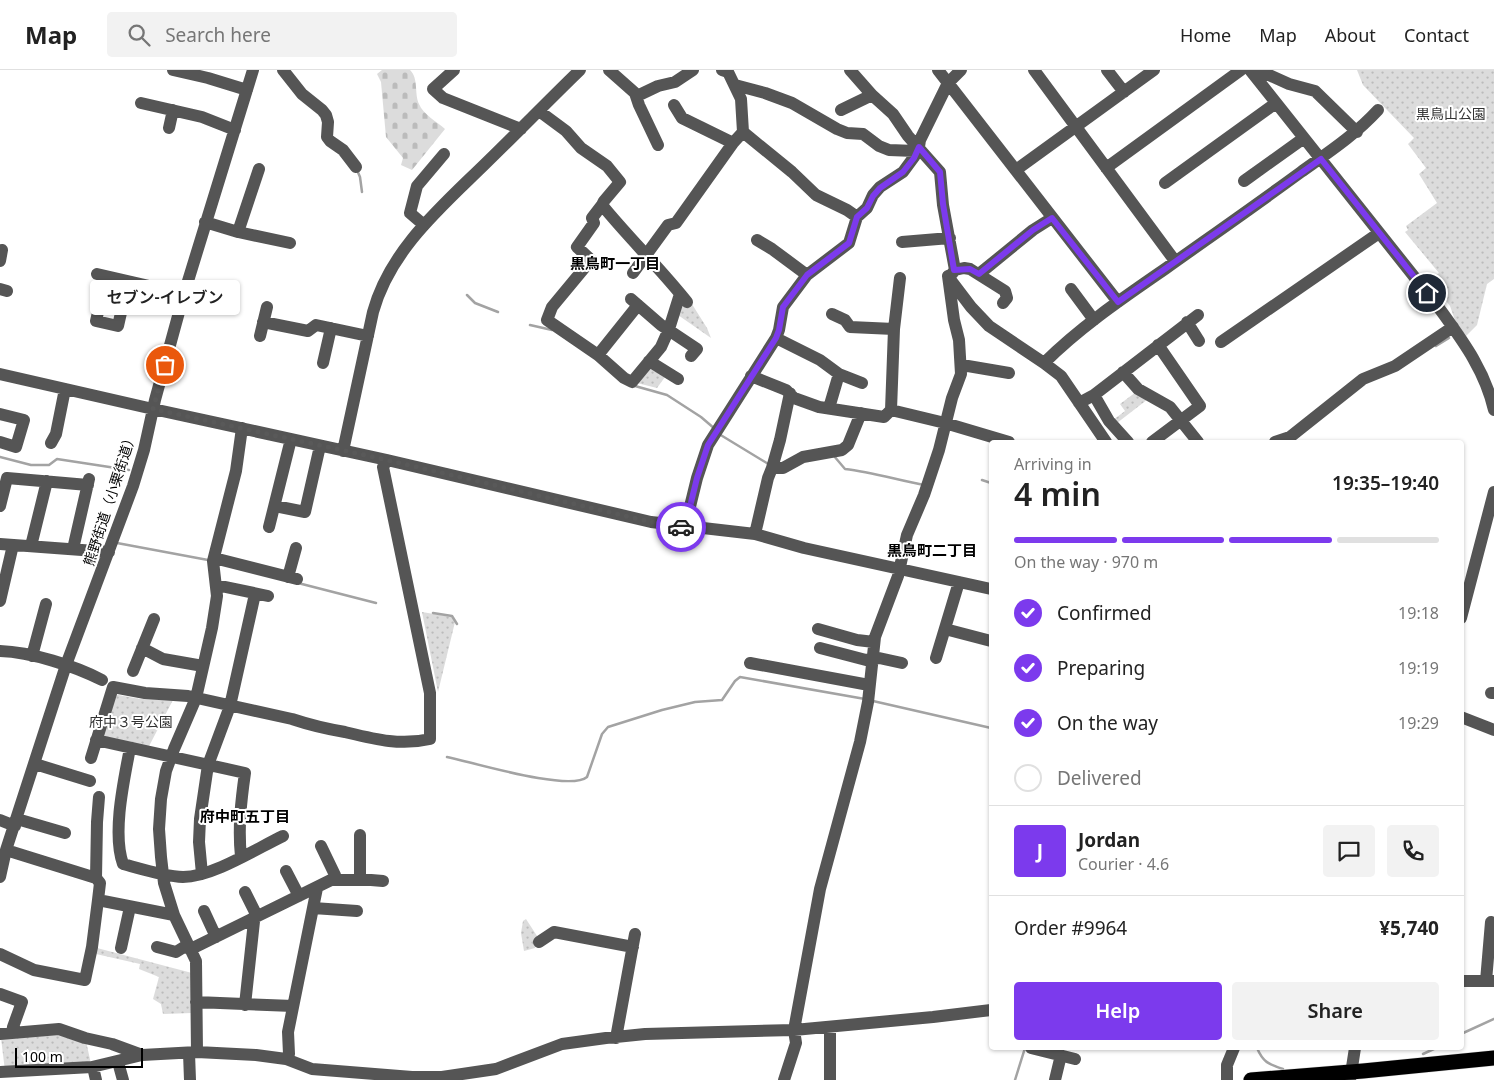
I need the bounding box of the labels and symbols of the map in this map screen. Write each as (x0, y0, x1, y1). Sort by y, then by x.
park label: 黒鳥山公園 (1416, 104, 1486, 123)
district label: 黒鳥町一丁目 (570, 253, 660, 273)
pin (1406, 272, 1448, 314)
callout: セブン-イレブン (90, 280, 240, 315)
pin (144, 344, 186, 386)
street label: 熊野街道（小栗街道） (79, 429, 140, 568)
courier (656, 502, 706, 552)
district label: 黒鳥町二丁目 (887, 540, 977, 560)
park label: 府中３号公園 (89, 712, 173, 731)
district label: 府中町五丁目 (200, 806, 290, 826)
scale bar (15, 1045, 142, 1068)

